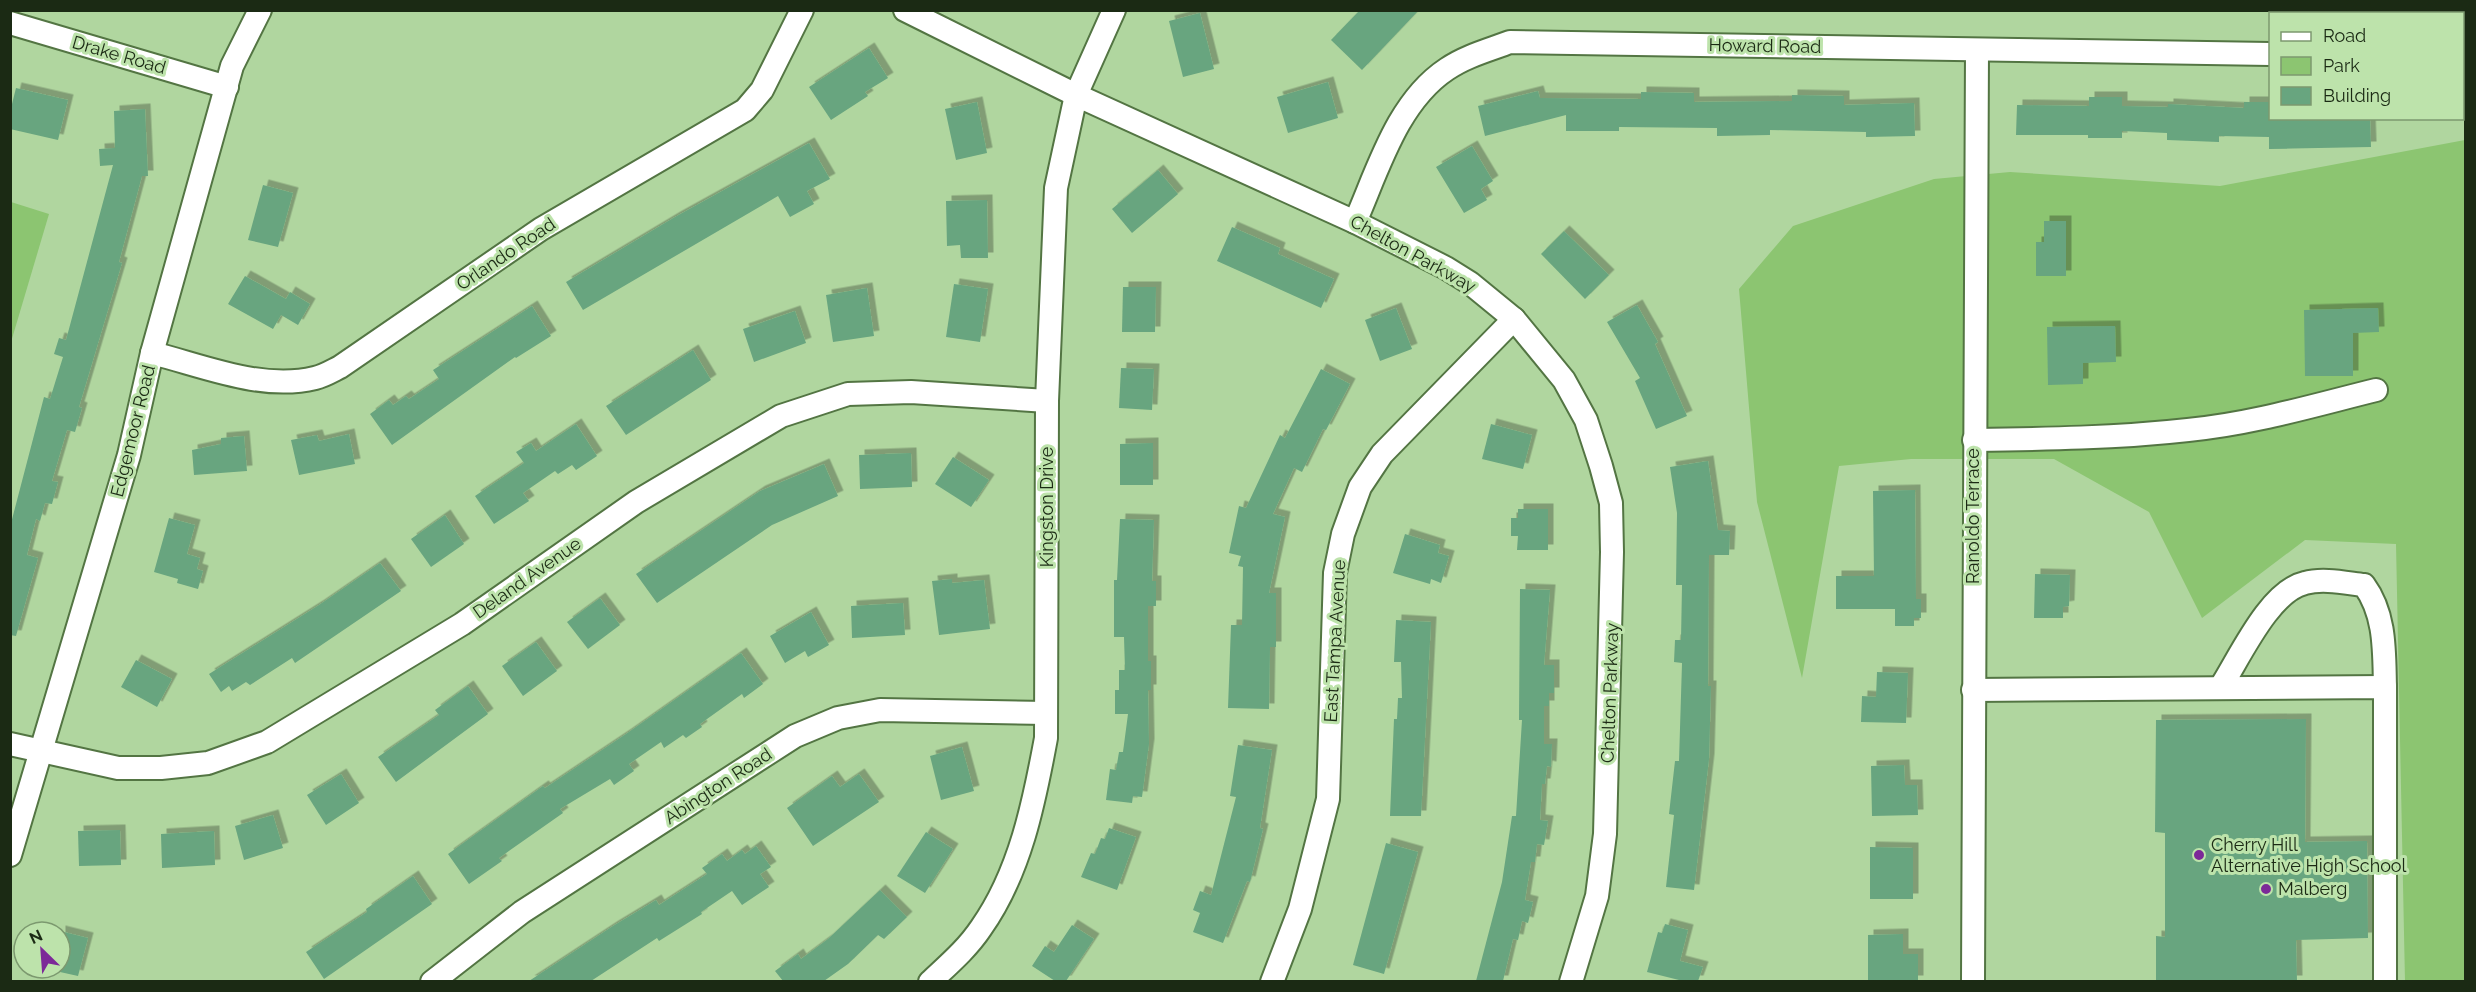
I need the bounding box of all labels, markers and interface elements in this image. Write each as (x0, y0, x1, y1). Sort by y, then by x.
legend (2269, 12, 2464, 120)
text: Road (2323, 25, 2366, 46)
street label: Drake Road (70, 31, 168, 78)
street label: Howard Road (1708, 34, 1822, 57)
text: Park (2323, 55, 2360, 76)
text: Building (2323, 85, 2391, 106)
street label: Chelton Parkway (1347, 210, 1480, 297)
street label: Orlando Road (452, 213, 559, 294)
street label: Edgemoor Road (106, 363, 159, 499)
street label: Kingston Drive (1036, 446, 1057, 567)
street label: Ranoldo Terrace (1962, 448, 1983, 584)
street label: Deland Avenue (469, 532, 585, 623)
street label: East Tampa Avenue (1320, 559, 1349, 723)
street label: Chelton Parkway (1597, 622, 1622, 764)
street label: Abington Road (660, 743, 775, 828)
place label: Cherry Hill Alternative High School (2211, 834, 2407, 876)
marker: Cherry Hill Alternative High School (2192, 848, 2206, 862)
place label: Malberg (2278, 878, 2347, 899)
marker: Malberg (2259, 882, 2273, 896)
north arrow (12, 920, 72, 980)
text: N (26, 926, 45, 948)

